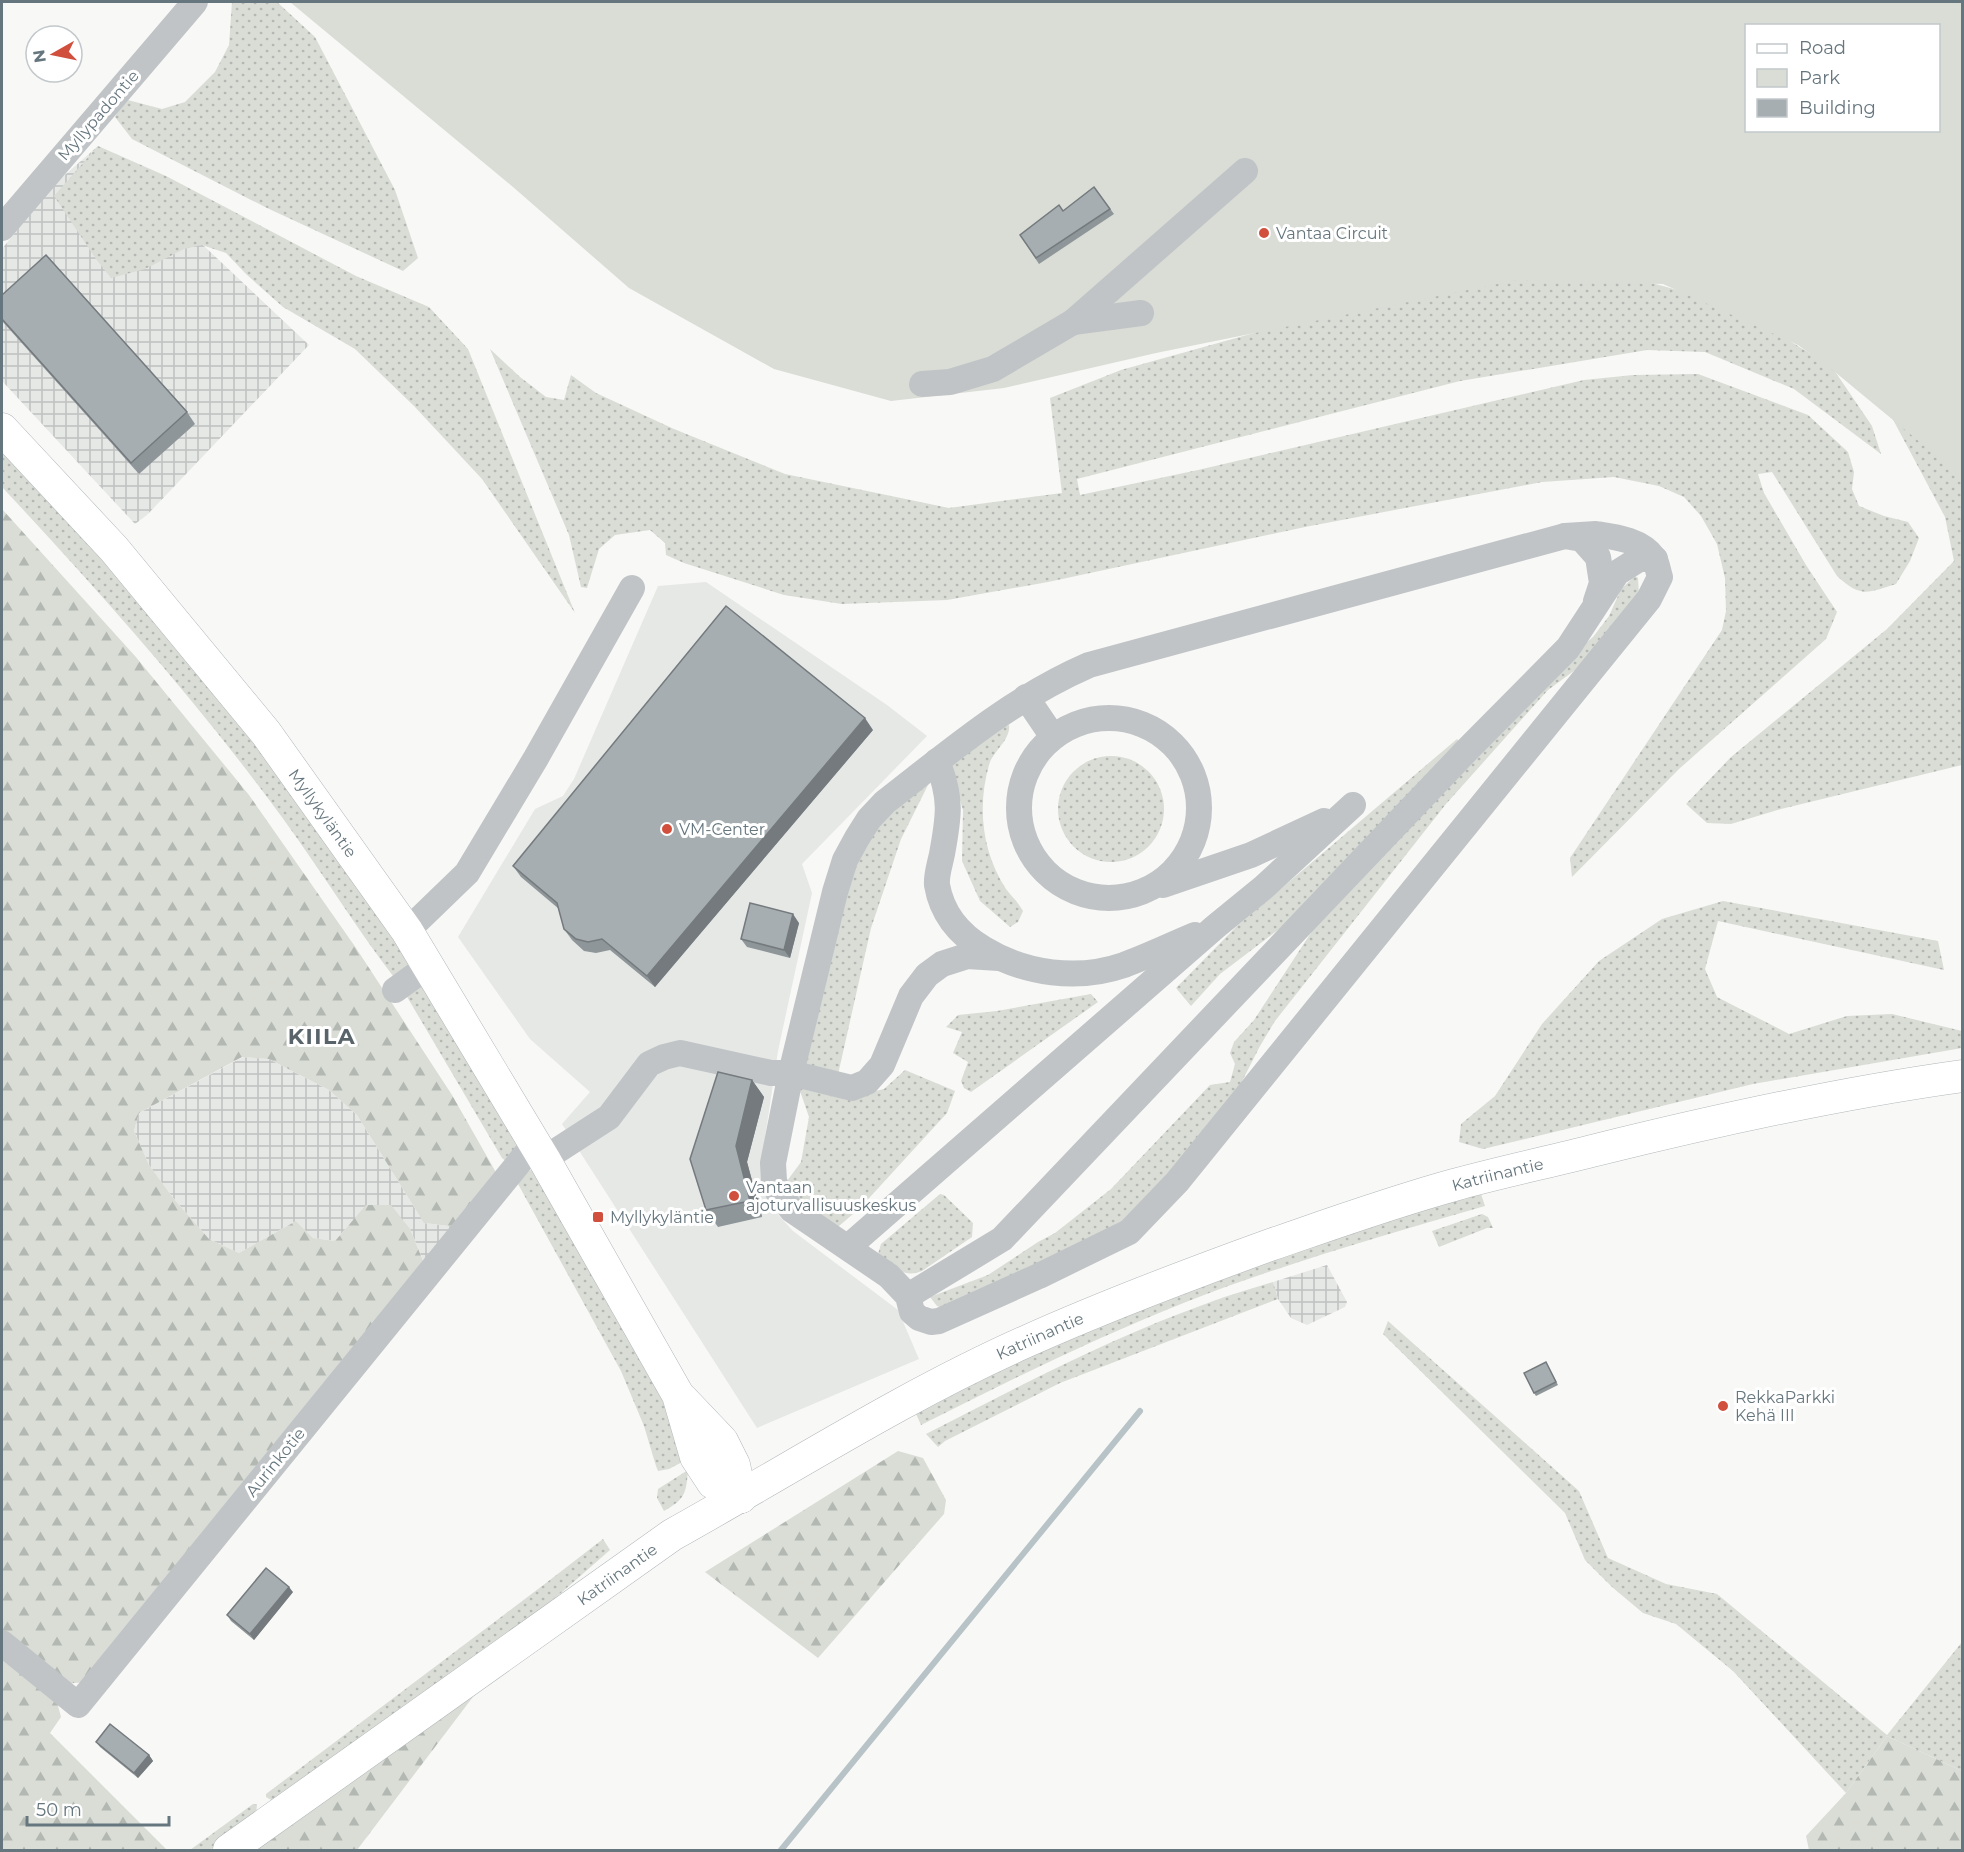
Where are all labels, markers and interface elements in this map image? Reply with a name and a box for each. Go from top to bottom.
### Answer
north arrow [24,24,84,84]
legend [1745,24,1940,132]
text: Road [1799,37,1846,59]
text: N [29,48,50,64]
street label: Myllypadontie [54,66,143,164]
text: Park [1799,67,1840,89]
text: Building [1799,97,1876,119]
place label: Vantaa Circuit [1276,224,1389,243]
marker: Vantaa Circuit [1257,226,1271,240]
street label: Myllykyläntie [285,765,360,861]
place label: VM-Center [679,820,765,839]
marker: VM-Center [660,822,674,836]
district label: KIILA [288,1023,356,1050]
street label: Katriinantie [1450,1154,1545,1195]
place label: Vantaan ajoturvallisuuskeskus [746,1178,916,1215]
marker: Vantaan ajoturvallisuuskeskus [727,1189,741,1203]
place label: Myllykyläntie [610,1208,714,1227]
marker: Myllykyläntie [591,1210,605,1224]
street label: Katriinantie [993,1309,1086,1364]
place label: RekkaParkki Kehä III [1735,1388,1835,1425]
marker: RekkaParkki Kehä III [1716,1399,1730,1413]
street label: Aurinkotie [242,1424,309,1501]
street label: Katriinantie [574,1540,661,1609]
scale bar [27,1789,170,1827]
text: 50 m [36,1799,82,1821]

